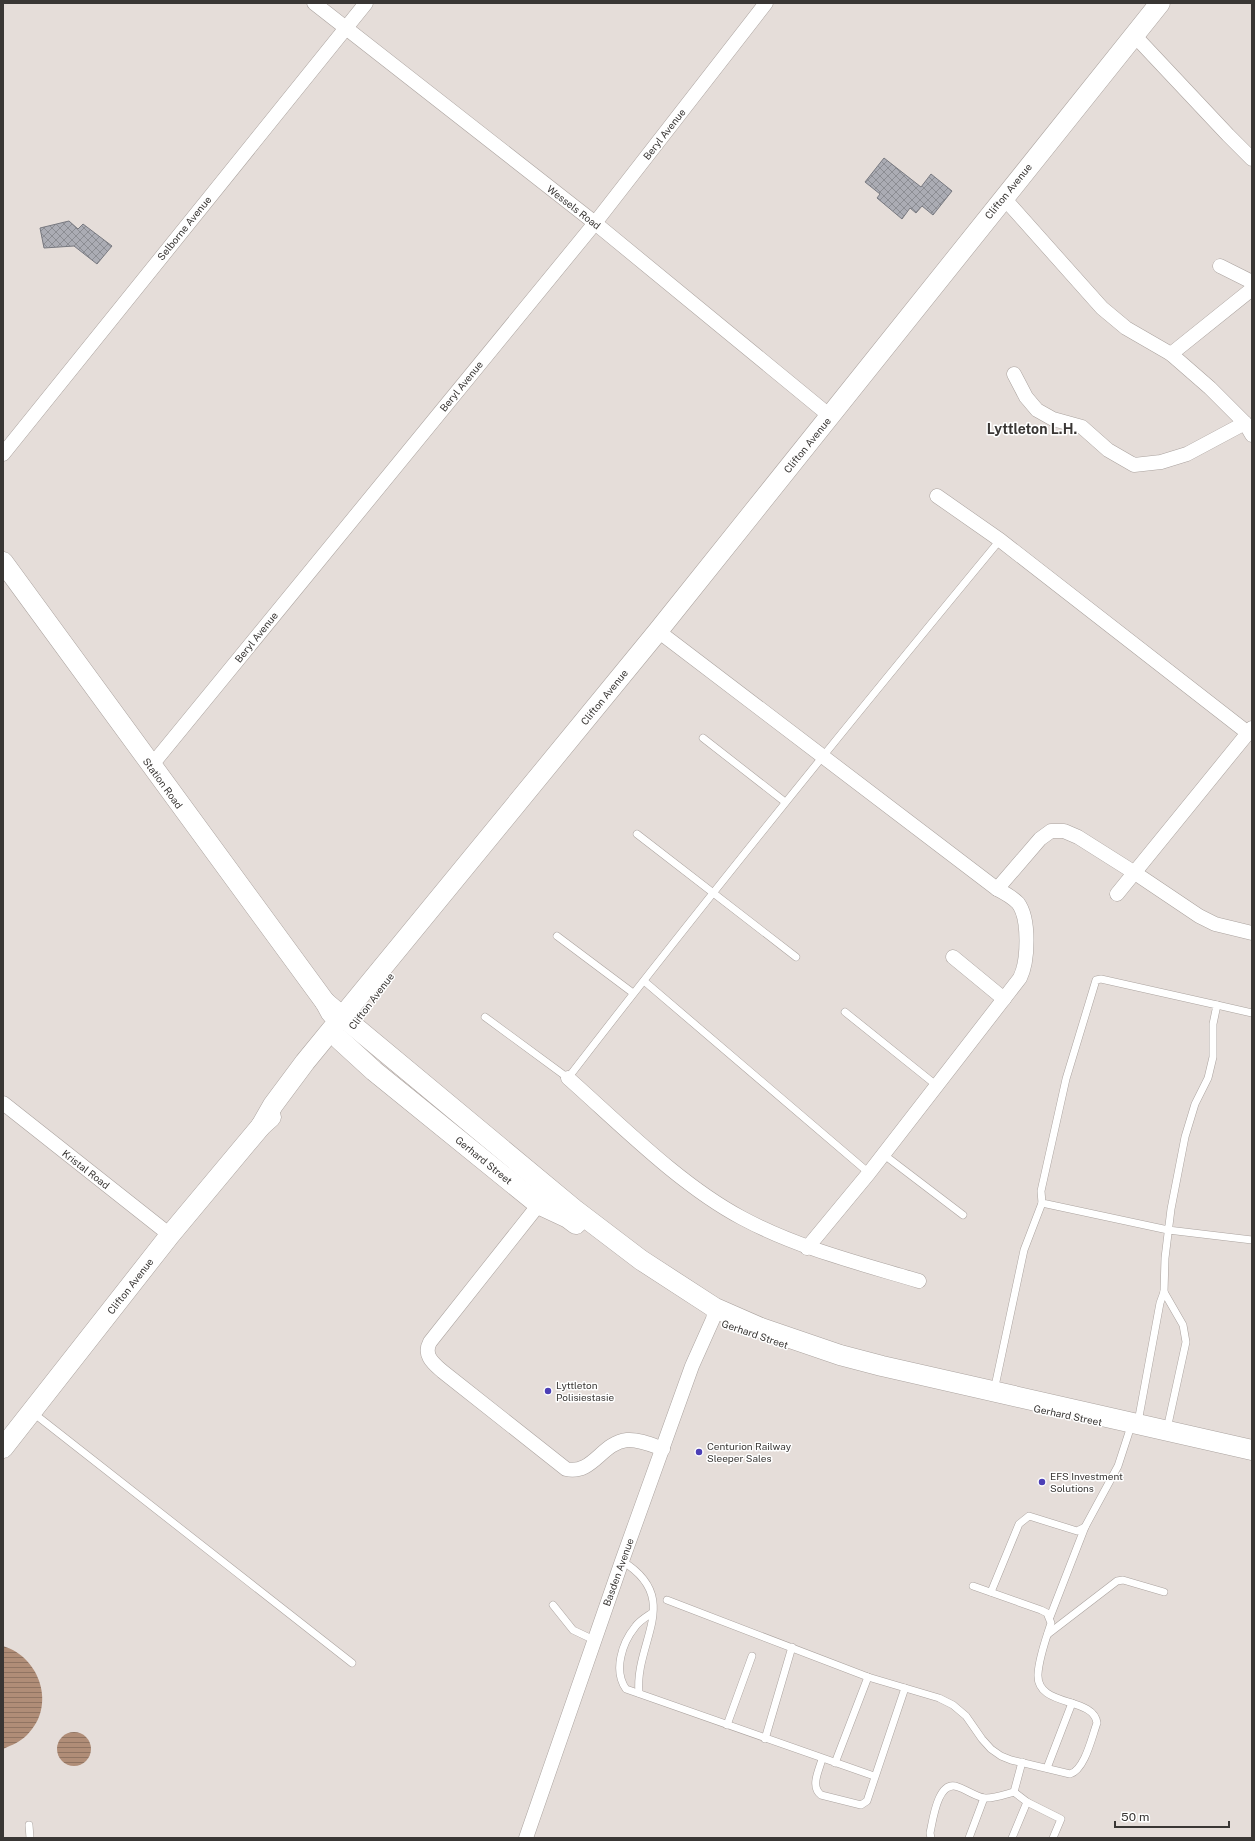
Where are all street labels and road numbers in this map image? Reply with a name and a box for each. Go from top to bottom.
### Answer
street label: Beryl Avenue [640,106,688,162]
street label: Clifton Avenue [982,161,1034,221]
street label: Wessels Road [545,182,603,232]
street label: Selborne Avenue [154,193,214,262]
street label: Beryl Avenue [437,358,485,414]
street label: Clifton Avenue [781,415,833,475]
street label: Beryl Avenue [232,609,280,665]
street label: Clifton Avenue [578,667,630,727]
street label: Station Road [141,755,185,811]
street label: Clifton Avenue [346,970,396,1032]
street label: Gerhard Street [453,1133,515,1187]
street label: Kristal Road [60,1147,112,1191]
street label: Clifton Avenue [104,1255,156,1316]
street label: Gerhard Street [720,1317,790,1351]
street label: Gerhard Street [1033,1402,1103,1428]
street label: Basden Avenue [600,1536,636,1608]

